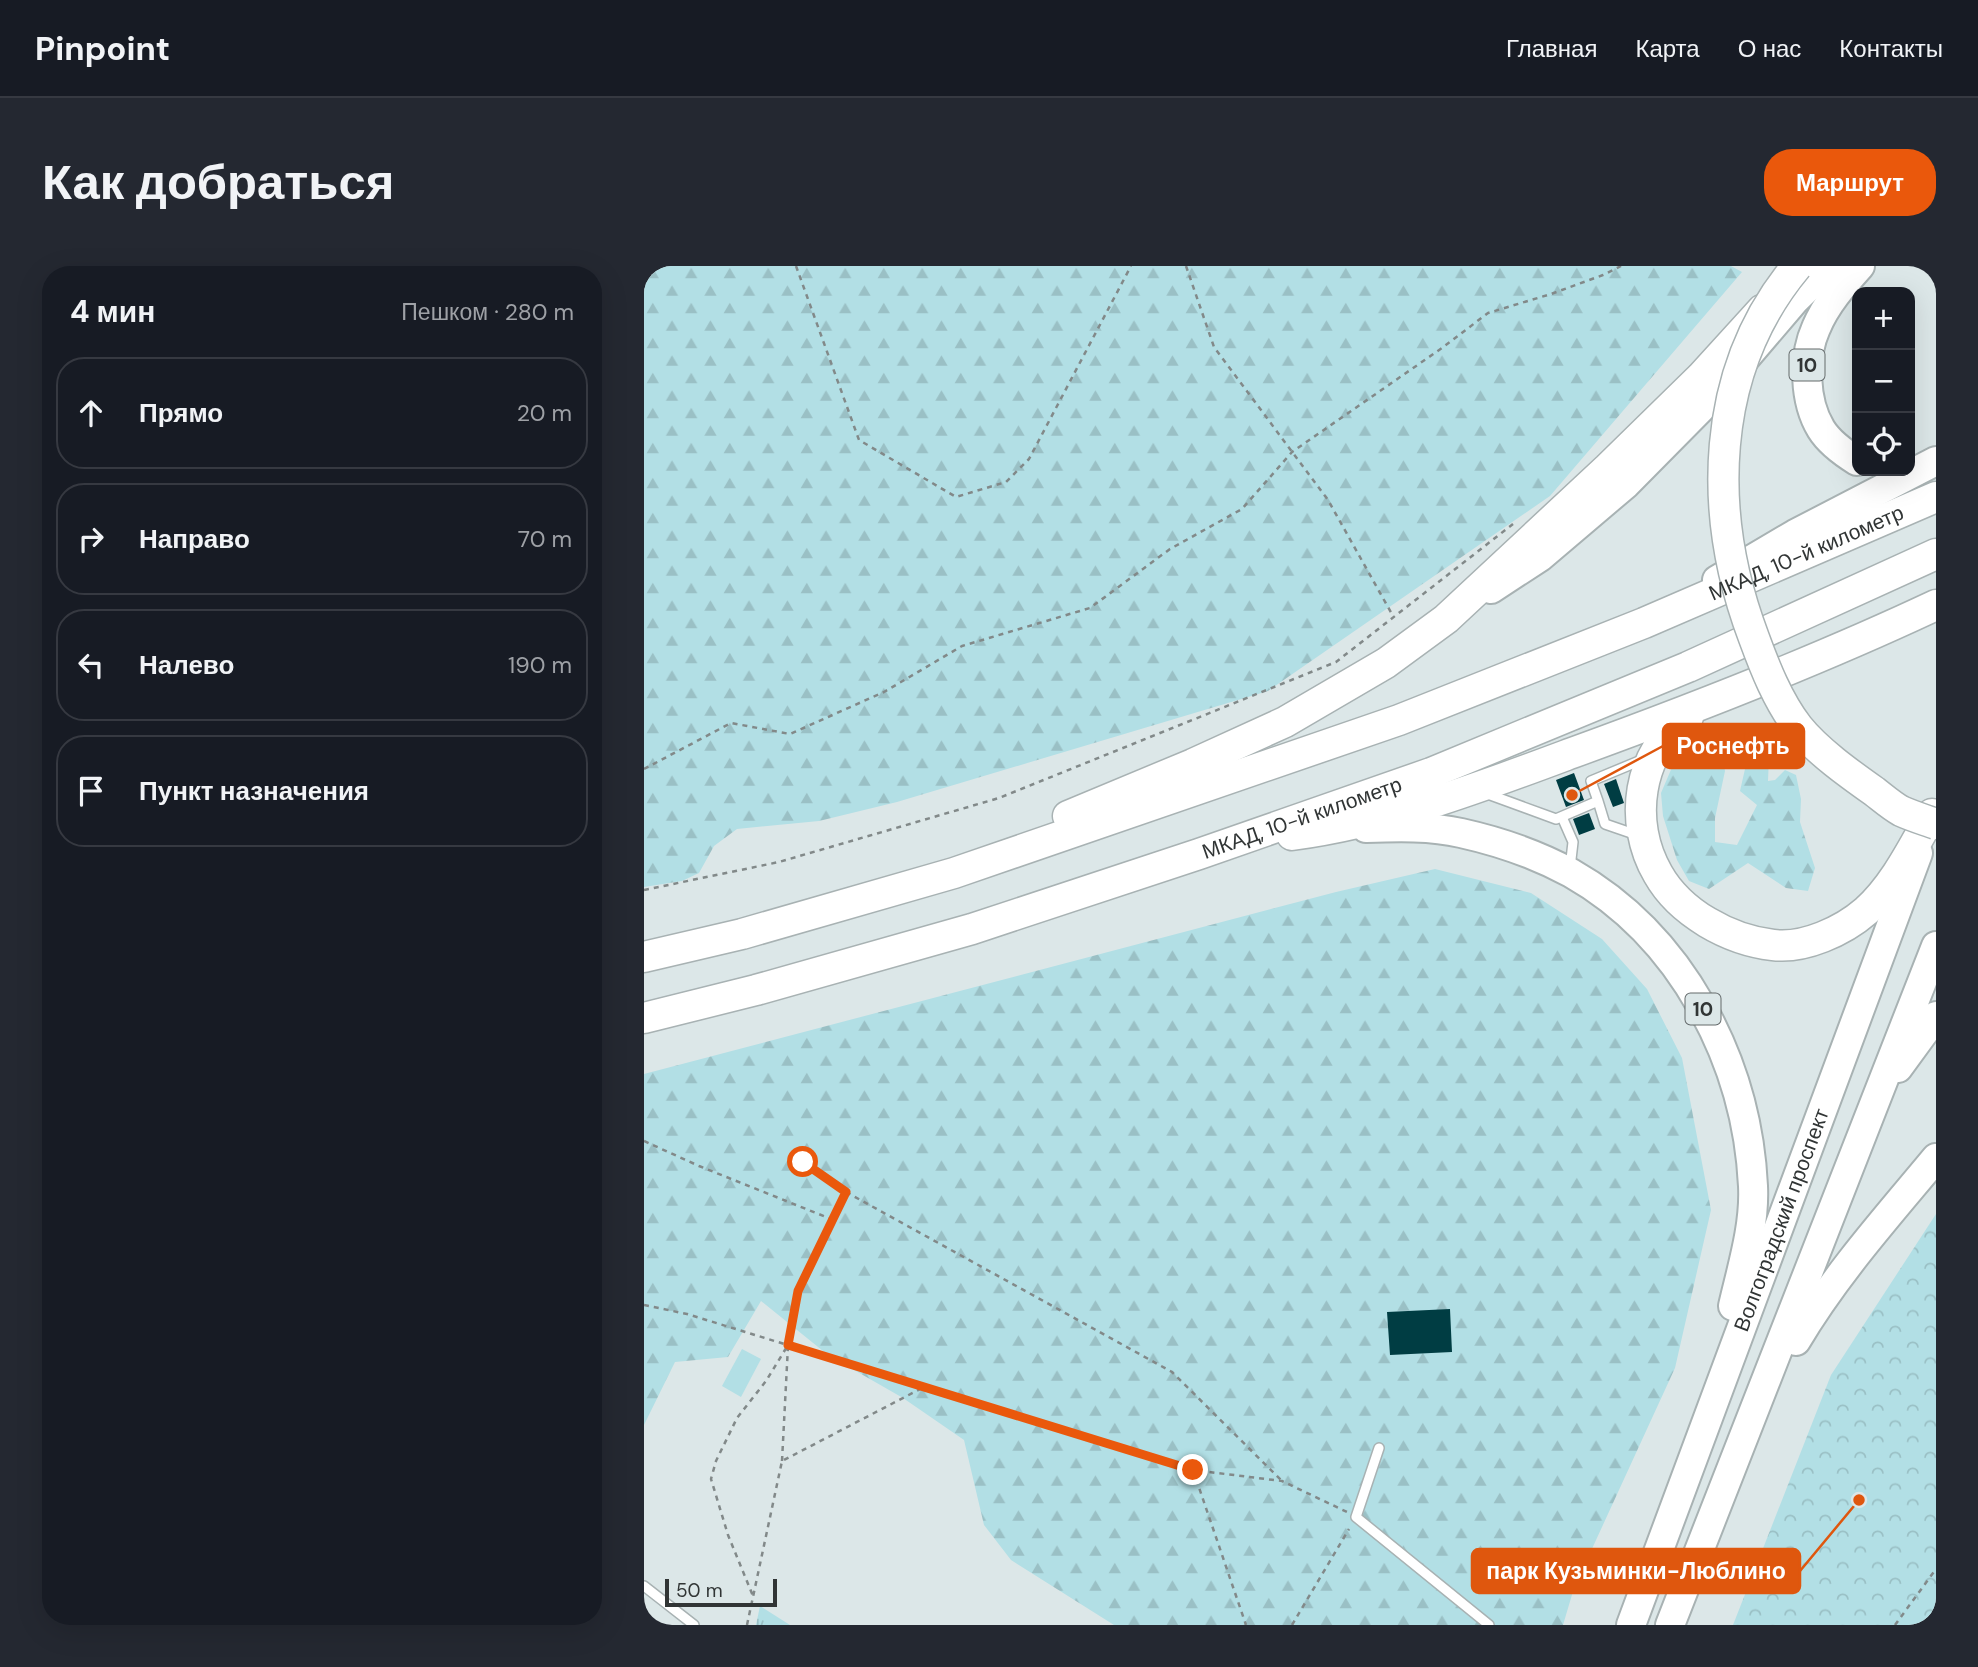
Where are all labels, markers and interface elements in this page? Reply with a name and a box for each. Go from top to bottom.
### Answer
text: Pinpoint [35,27,170,70]
text: Главная [1506,33,1597,64]
text: Карта [1635,33,1700,64]
text: О нас [1738,33,1801,64]
text: Контакты [1839,33,1943,64]
button: Маршрут [1764,149,1936,216]
text: Как добраться [42,150,394,214]
map controls [1852,287,1915,476]
button: + [1852,287,1915,350]
text: 4 мин [70,292,155,331]
text: Пешком · 280 m [401,297,574,327]
road number: 10 [1790,349,1824,380]
button: − [1852,350,1915,413]
icon: ahead [72,394,110,432]
text: Прямо [139,396,223,430]
text: 20 m [517,398,572,428]
button: locate [1852,413,1915,476]
street label: МКАД, 10-й километр [1704,499,1908,607]
icon: right [72,520,110,558]
text: Направо [139,522,250,556]
text: 70 m [518,524,572,554]
icon: left [72,646,110,684]
text: Налево [139,648,234,682]
text: 190 m [508,650,572,680]
callout: Роснефть [1663,724,1804,768]
text: Роснефть [1676,731,1790,761]
street label: МКАД, 10-й километр [1198,770,1405,866]
icon: arrive [72,772,110,810]
text: Пункт назначения [139,774,369,808]
road number: 10 [1686,994,1720,1024]
street label: Волгоградский проспект [1727,1104,1836,1335]
route start [787,1146,818,1177]
route end [1177,1454,1208,1485]
callout: парк Кузьминки-Люблино [1472,1549,1800,1593]
text: парк Кузьминки-Люблино [1486,1556,1786,1586]
scale bar [665,1576,777,1608]
text: 50 m [676,1578,723,1603]

